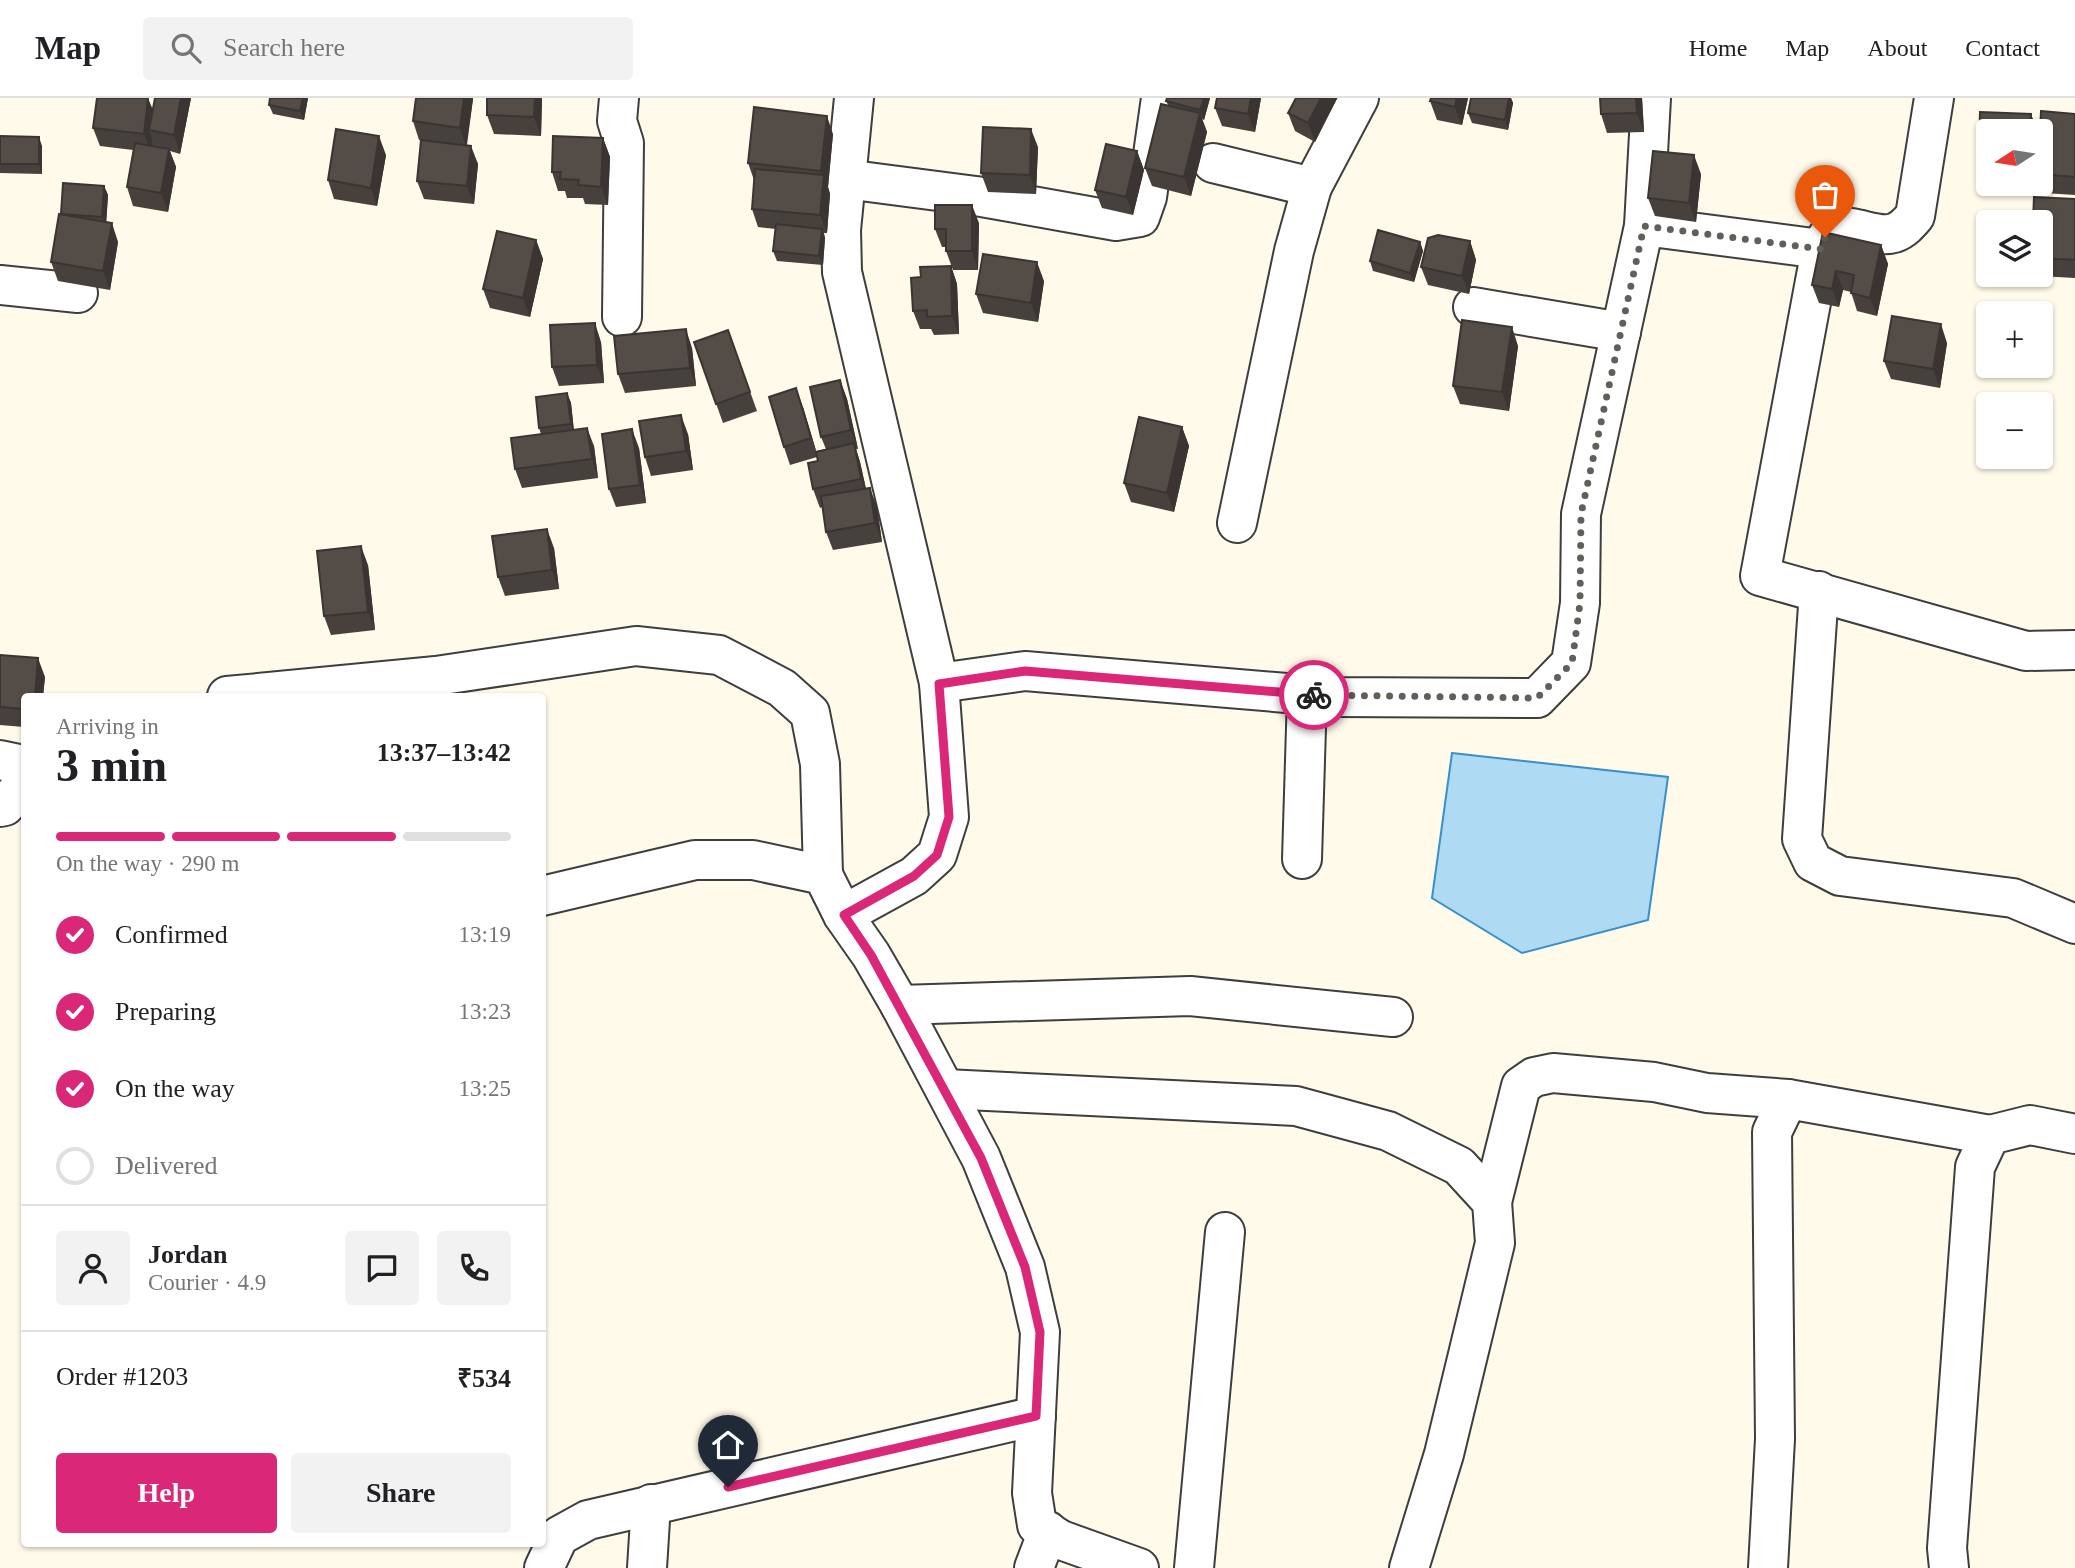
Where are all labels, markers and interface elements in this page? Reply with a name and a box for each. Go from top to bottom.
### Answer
search box [143,17,633,80]
icon: search [167,29,205,67]
text: Map [35,30,101,66]
text: Search here [223,33,345,62]
text: Home [1689,35,1747,61]
text: Map [1785,35,1829,61]
text: About [1867,35,1927,61]
text: Contact [1965,35,2040,61]
north arrow [1976,119,2053,196]
map controls [1976,119,2053,469]
pin [1795,165,1855,237]
icon: bag [1806,176,1844,214]
button: layers [1976,210,2053,287]
button: + [1976,301,2053,378]
button: − [1976,392,2053,469]
courier [1279,660,1349,730]
icon: bike [1295,676,1333,714]
text: Arriving in [56,714,159,739]
text: 13:37–13:42 [377,738,511,767]
text: 3 min [56,740,167,791]
text: On the way · 290 m [56,851,239,876]
icon: check [56,916,94,954]
text: Confirmed [115,920,228,949]
text: 13:19 [459,922,511,947]
icon: check [56,993,94,1031]
text: Preparing [115,997,216,1026]
text: 13:23 [459,999,511,1024]
icon: check [56,1070,94,1108]
text: On the way [115,1074,235,1103]
text: 13:25 [459,1076,511,1101]
text: Delivered [115,1151,218,1180]
button: person [56,1231,130,1305]
button: chat [345,1231,419,1305]
button: phone [437,1231,511,1305]
text: Jordan [148,1240,227,1269]
text: Courier · 4.9 [148,1270,266,1295]
text: Order #1203 [56,1362,188,1391]
text: ₹534 [457,1364,511,1393]
pin [698,1415,758,1487]
icon: home [709,1426,747,1464]
button: Help [56,1453,277,1533]
button: Share [291,1453,511,1533]

